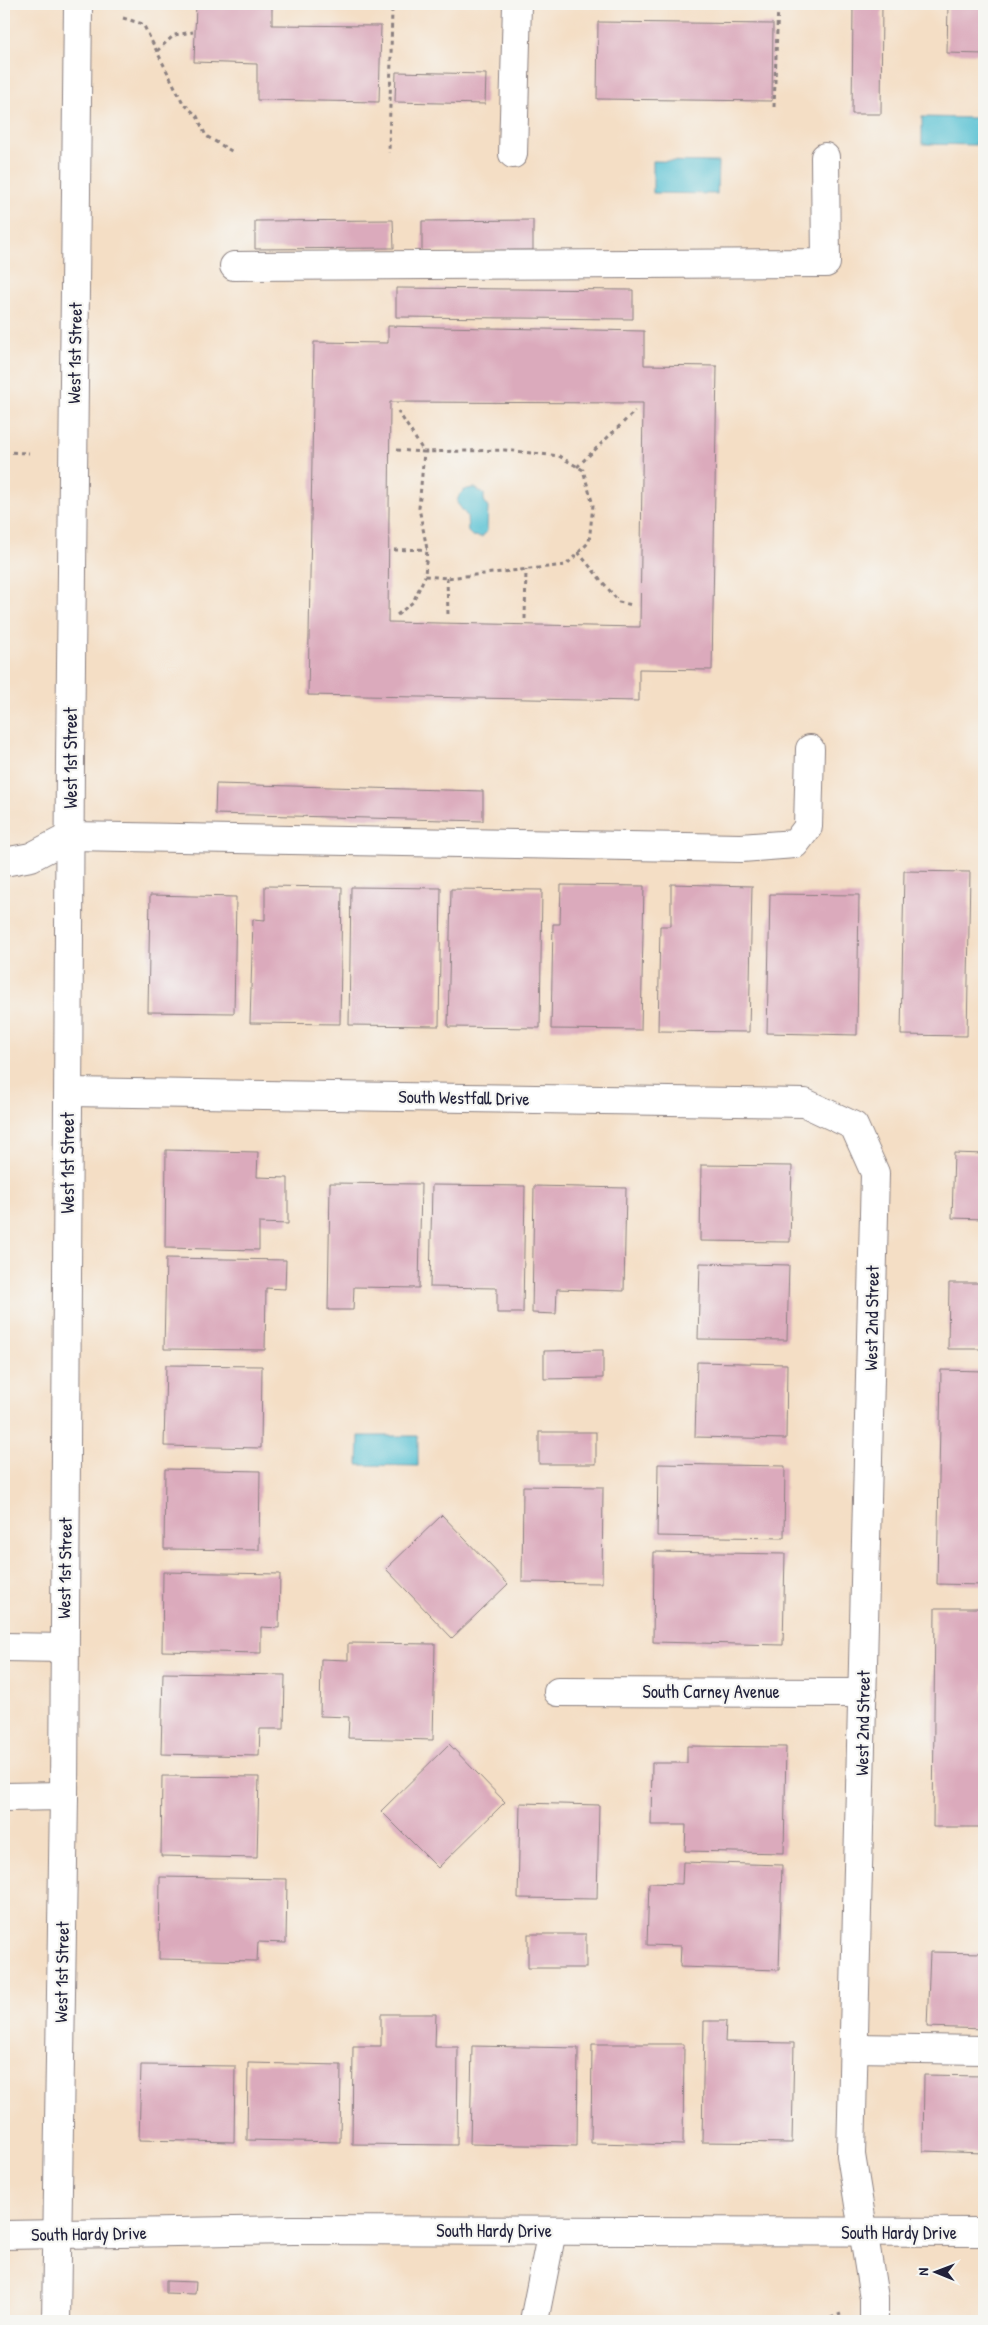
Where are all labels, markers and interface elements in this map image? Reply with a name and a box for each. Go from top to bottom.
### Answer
street label: West 1st Street [61,301,88,404]
street label: West 1st Street [58,707,83,809]
street label: South Westfall Drive [398,1084,530,1111]
street label: West 1st Street [55,1112,80,1214]
street label: West 2nd Street [858,1264,885,1371]
street label: West 1st Street [51,1516,78,1619]
street label: West 2nd Street [849,1669,876,1776]
street label: South Carney Avenue [642,1679,780,1704]
street label: West 1st Street [48,1920,75,2023]
street label: South Hardy Drive [436,2218,552,2243]
street label: South Hardy Drive [31,2220,147,2247]
street label: South Hardy Drive [841,2220,957,2245]
north arrow [910,2248,960,2298]
text: N [913,2267,932,2276]

